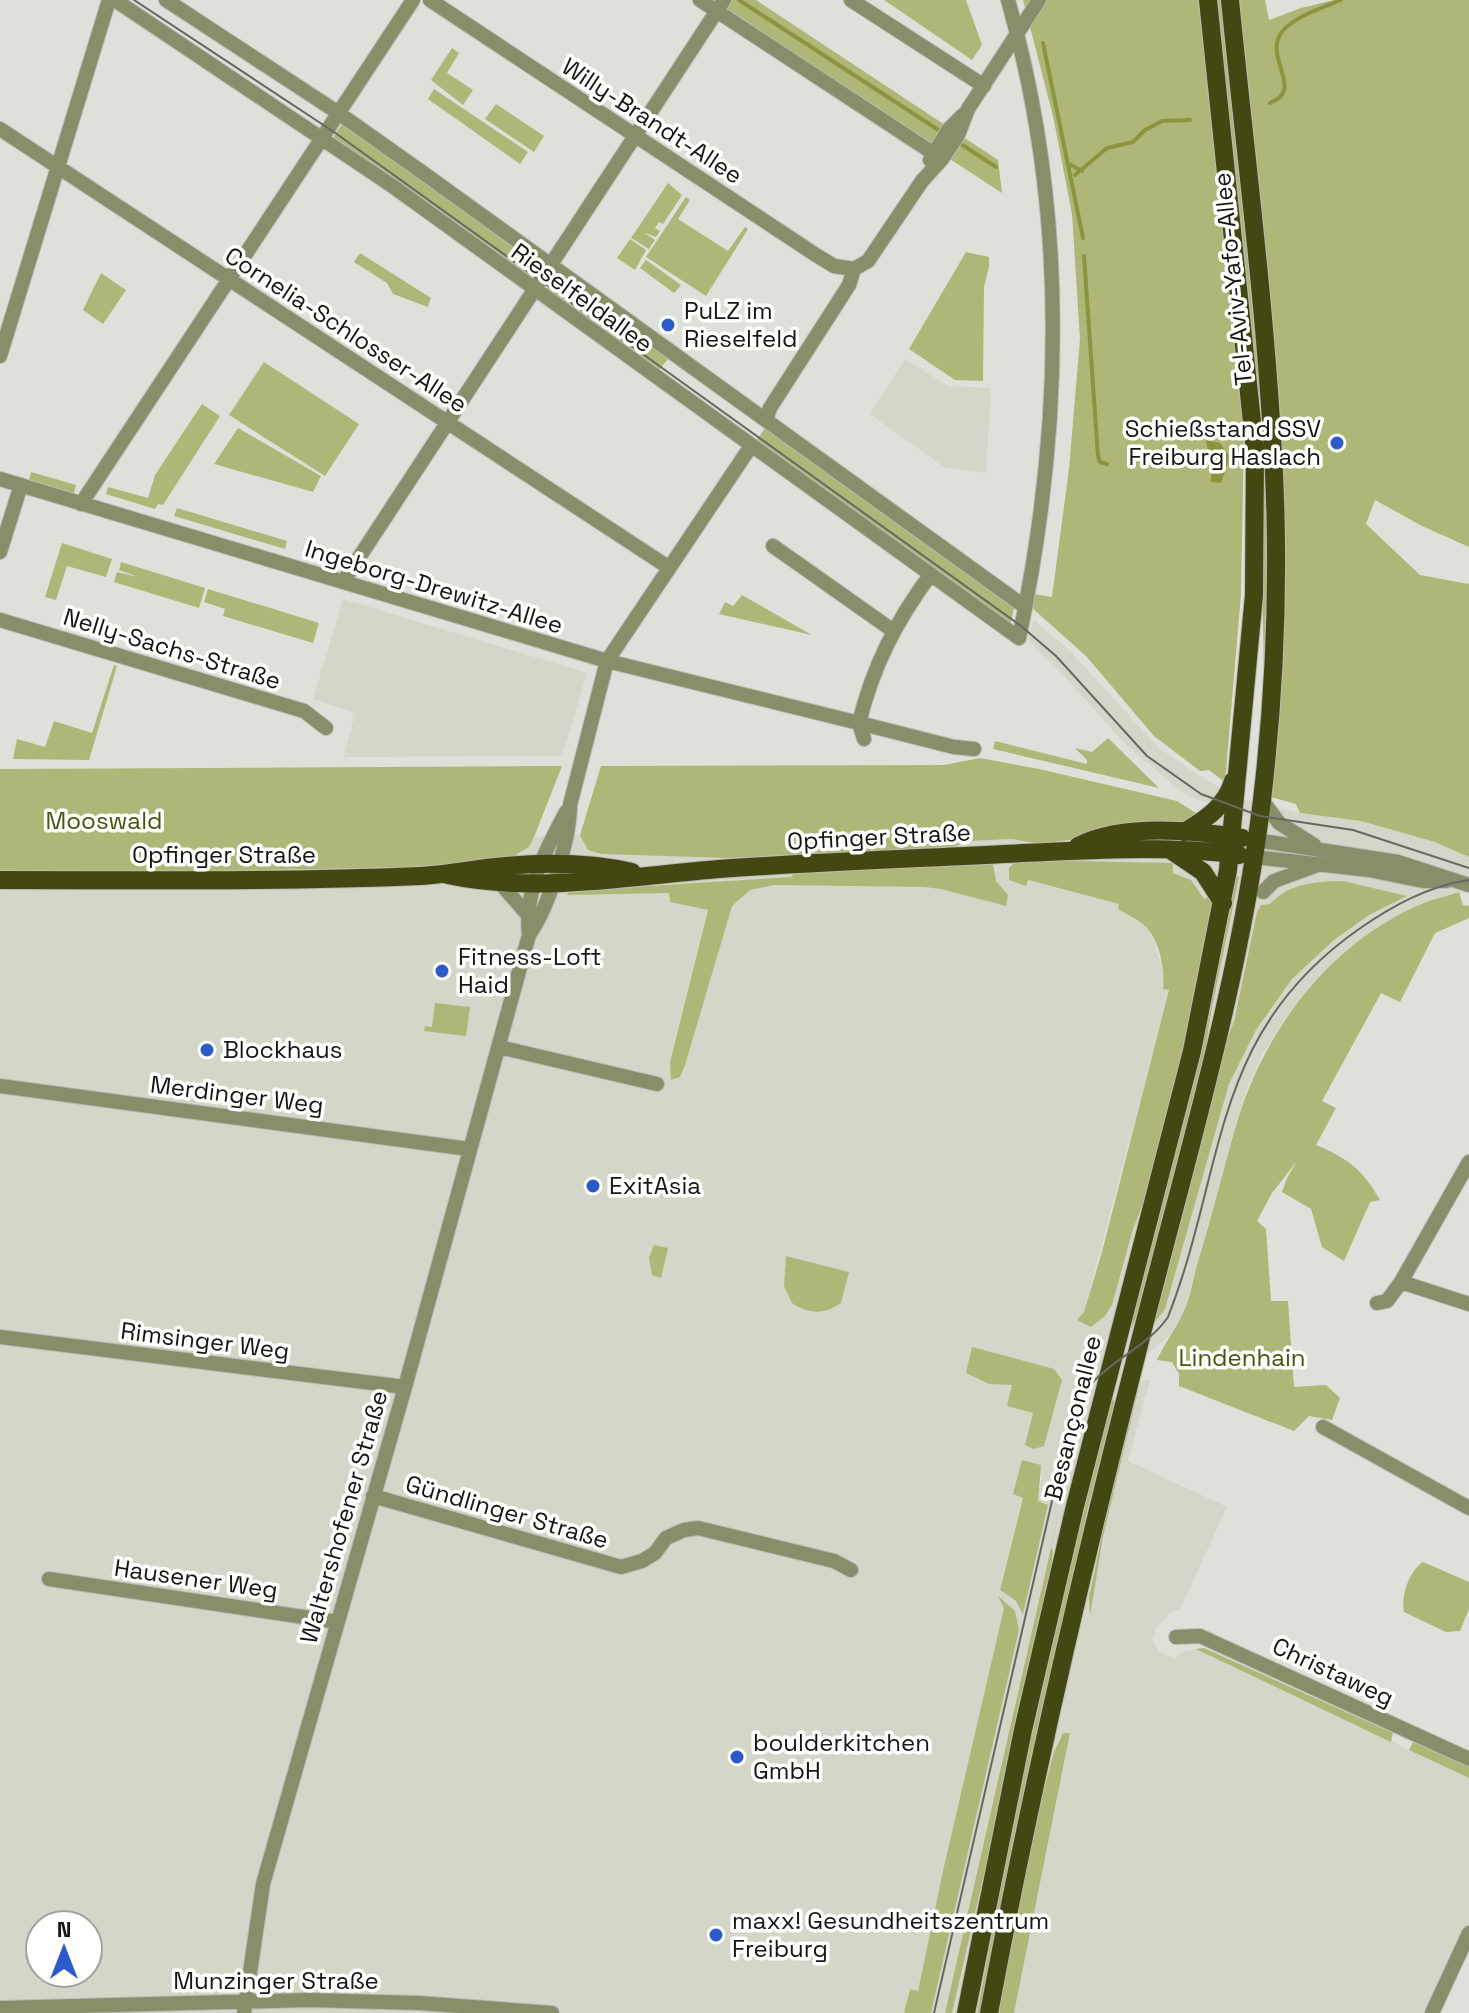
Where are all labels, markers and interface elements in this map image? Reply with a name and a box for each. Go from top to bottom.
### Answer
street label: Willy-Brandt-Allee [556,51,748,191]
street label: Tel-Aviv-Yafo-Allee [1206,171,1259,387]
street label: Rieselfeldallee [505,236,659,359]
street label: Cornelia-Schlosser-Allee [219,240,473,420]
place label: PuLZ im Rieselfeld [684,295,798,354]
marker: PuLZ im Rieselfeld [659,316,677,334]
place label: Schießstand SSV Freiburg Haslach [1125,413,1321,472]
marker: Schießstand SSV Freiburg Haslach [1328,434,1346,452]
street label: Ingeborg-Drewitz-Allee [302,533,567,640]
street label: Nelly-Sachs-Straße [60,601,285,696]
park label: Mooswald [45,805,163,836]
street label: Opfinger Straße [786,816,972,857]
street label: Opfinger Straße [132,839,316,870]
place label: Fitness-Loft Haid [458,941,602,1000]
marker: Fitness-Loft Haid [433,962,451,980]
place label: Blockhaus [223,1034,342,1065]
marker: Blockhaus [198,1041,216,1059]
street label: Merdinger Weg [149,1068,326,1121]
place label: ExitAsia [609,1170,701,1201]
marker: ExitAsia [584,1177,602,1195]
street label: Rimsinger Weg [119,1315,291,1366]
street label: Besançonallee [1037,1332,1108,1504]
park label: Lindenhain [1178,1342,1306,1373]
street label: Waltershofener Straße [293,1387,394,1647]
street label: Gündlinger Straße [402,1468,612,1555]
street label: Hausener Weg [112,1552,280,1605]
street label: Christaweg [1267,1630,1399,1713]
place label: boulderkitchen GmbH [753,1727,930,1786]
marker: boulderkitchen GmbH [728,1748,746,1766]
place label: maxx! Gesundheitszentrum Freiburg [732,1905,1049,1964]
north arrow [24,1909,104,1989]
text: N [57,1915,71,1943]
marker: maxx! Gesundheitszentrum Freiburg [707,1926,725,1944]
street label: Munzinger Straße [173,1965,379,1996]

